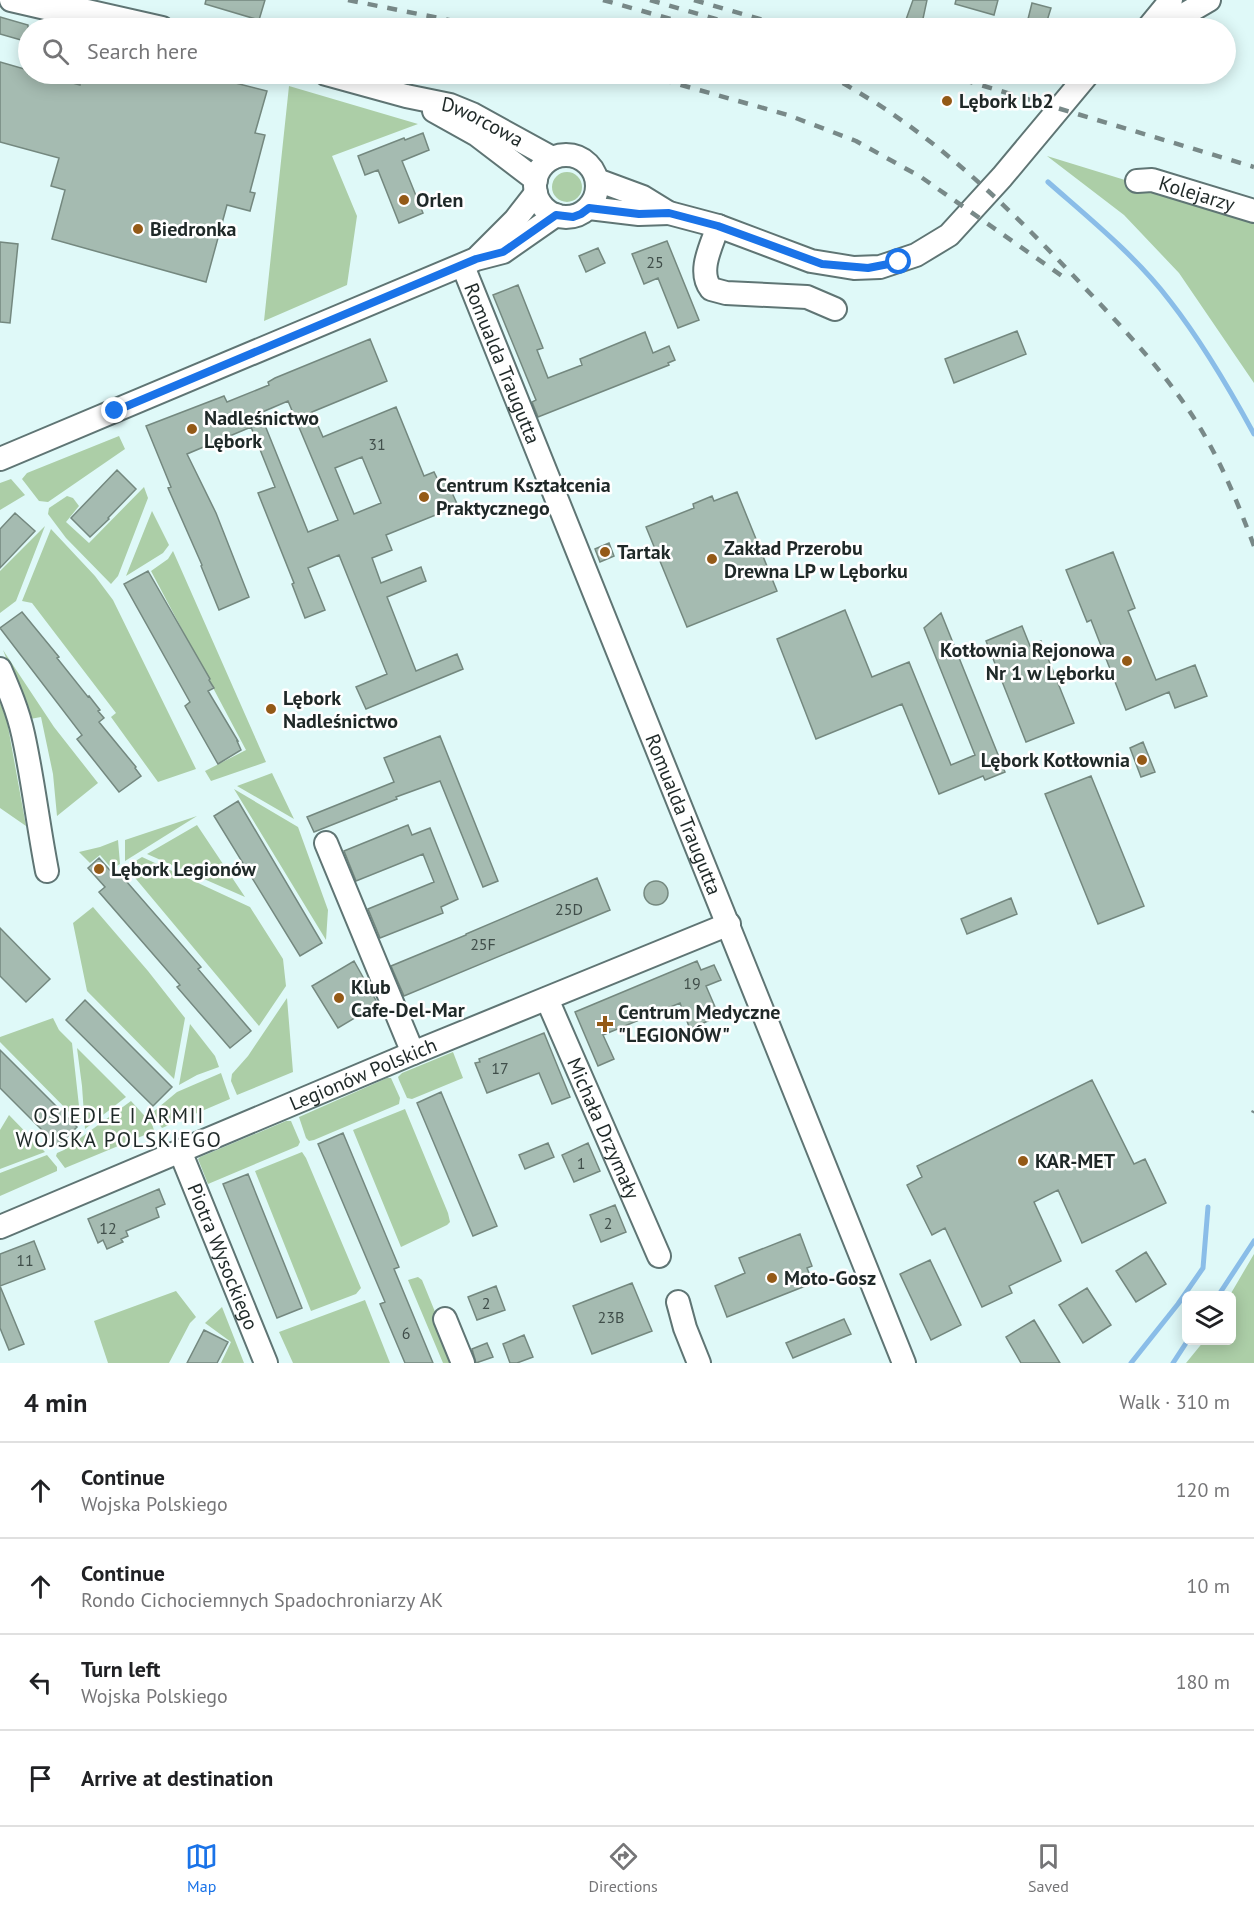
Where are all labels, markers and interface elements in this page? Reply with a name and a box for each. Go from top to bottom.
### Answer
search box [18,18,1236,84]
icon: search [39,35,72,68]
text: Search here [87,37,198,65]
place label: Lębork Lb2 [959,88,1054,114]
street label: Dworcowa [439,91,528,153]
marker: Lębork Lb2 [940,94,954,108]
street label: Kolejarzy [1156,170,1239,218]
place label: Orlen [416,187,463,213]
marker: Orlen [397,193,411,207]
place label: Biedronka [150,216,237,242]
marker: Biedronka [131,222,145,236]
route start [885,248,911,274]
house number: 25 [646,252,664,272]
street label: Romualda Traugutta [458,279,546,448]
route end [101,397,127,423]
place label: Nadleśnictwo Lębork [204,405,319,454]
marker: Nadleśnictwo Lębork [185,422,199,436]
house number: 31 [368,434,386,454]
place label: Centrum Kształcenia Praktycznego [436,472,611,521]
marker: Centrum Kształcenia Praktycznego [417,490,431,504]
place label: Zakład Przerobu Drewna LP w Lęborku [724,535,908,584]
place label: Tartak [617,539,671,565]
marker: Tartak [598,545,612,559]
marker: Zakład Przerobu Drewna LP w Lęborku [705,552,719,566]
place label: Kotłownia Rejonowa Nr 1 w Lęborku [940,637,1115,686]
marker: Kotłownia Rejonowa Nr 1 w Lęborku [1120,654,1134,668]
place label: Lębork Nadleśnictwo [283,685,398,734]
marker: Lębork Nadleśnictwo [264,702,278,716]
street label: Romualda Traugutta [639,730,727,899]
place label: Lębork Kotłownia [981,747,1130,773]
marker: Lębork Kotłownia [1135,753,1149,767]
place label: Lębork Legionów [111,856,256,882]
marker: Lębork Legionów [92,862,106,876]
house number: 25D [555,899,583,919]
house number: 25F [470,934,496,954]
house number: 19 [683,973,701,993]
place label: Klub Cafe-Del-Mar [351,974,465,1023]
marker: Klub Cafe-Del-Mar [332,991,346,1005]
place label: Centrum Medyczne "LEGIONÓW" [618,999,781,1048]
marker: Centrum Medyczne "LEGIONÓW" [596,1015,614,1033]
street label: Legionów Polskich [286,1032,441,1117]
street label: Michała Drzymały [561,1054,646,1204]
house number: 17 [491,1058,509,1078]
district label: OSIEDLE I ARMII WOJSKA POLSKIEGO [16,1102,222,1153]
place label: KAR-MET [1035,1148,1116,1174]
house number: 1 [577,1153,585,1173]
marker: KAR-MET [1016,1154,1030,1168]
street label: Piotra Wysockiego [181,1179,264,1334]
house number: 2 [604,1213,612,1233]
house number: 12 [99,1218,117,1238]
house number: 11 [16,1250,34,1270]
place label: Moto-Gosz [784,1265,876,1291]
marker: Moto-Gosz [765,1271,779,1285]
map controls [1182,1291,1236,1345]
button: layers [1182,1291,1236,1345]
house number: 2 [482,1293,490,1313]
house number: 23B [598,1307,624,1327]
house number: 6 [402,1323,410,1343]
text: 4 min [24,1386,87,1419]
text: Walk · 310 m [1119,1389,1230,1415]
text: Continue [81,1463,165,1491]
icon: ahead [24,1474,57,1507]
text: 120 m [1176,1477,1230,1503]
text: Wojska Polskiego [81,1491,228,1517]
text: Continue [81,1559,165,1587]
icon: ahead [24,1570,57,1603]
text: 10 m [1187,1573,1230,1599]
text: Rondo Cichociemnych Spadochroniarzy AK [81,1587,443,1613]
text: Turn left [81,1655,161,1683]
icon: left [24,1666,57,1699]
text: 180 m [1176,1669,1230,1695]
text: Wojska Polskiego [81,1683,228,1709]
icon: arrive [24,1762,57,1795]
text: Arrive at destination [81,1764,273,1792]
tab: Map [185,1840,218,1896]
tab: Directions [589,1840,658,1896]
tab: Saved [1028,1840,1069,1896]

